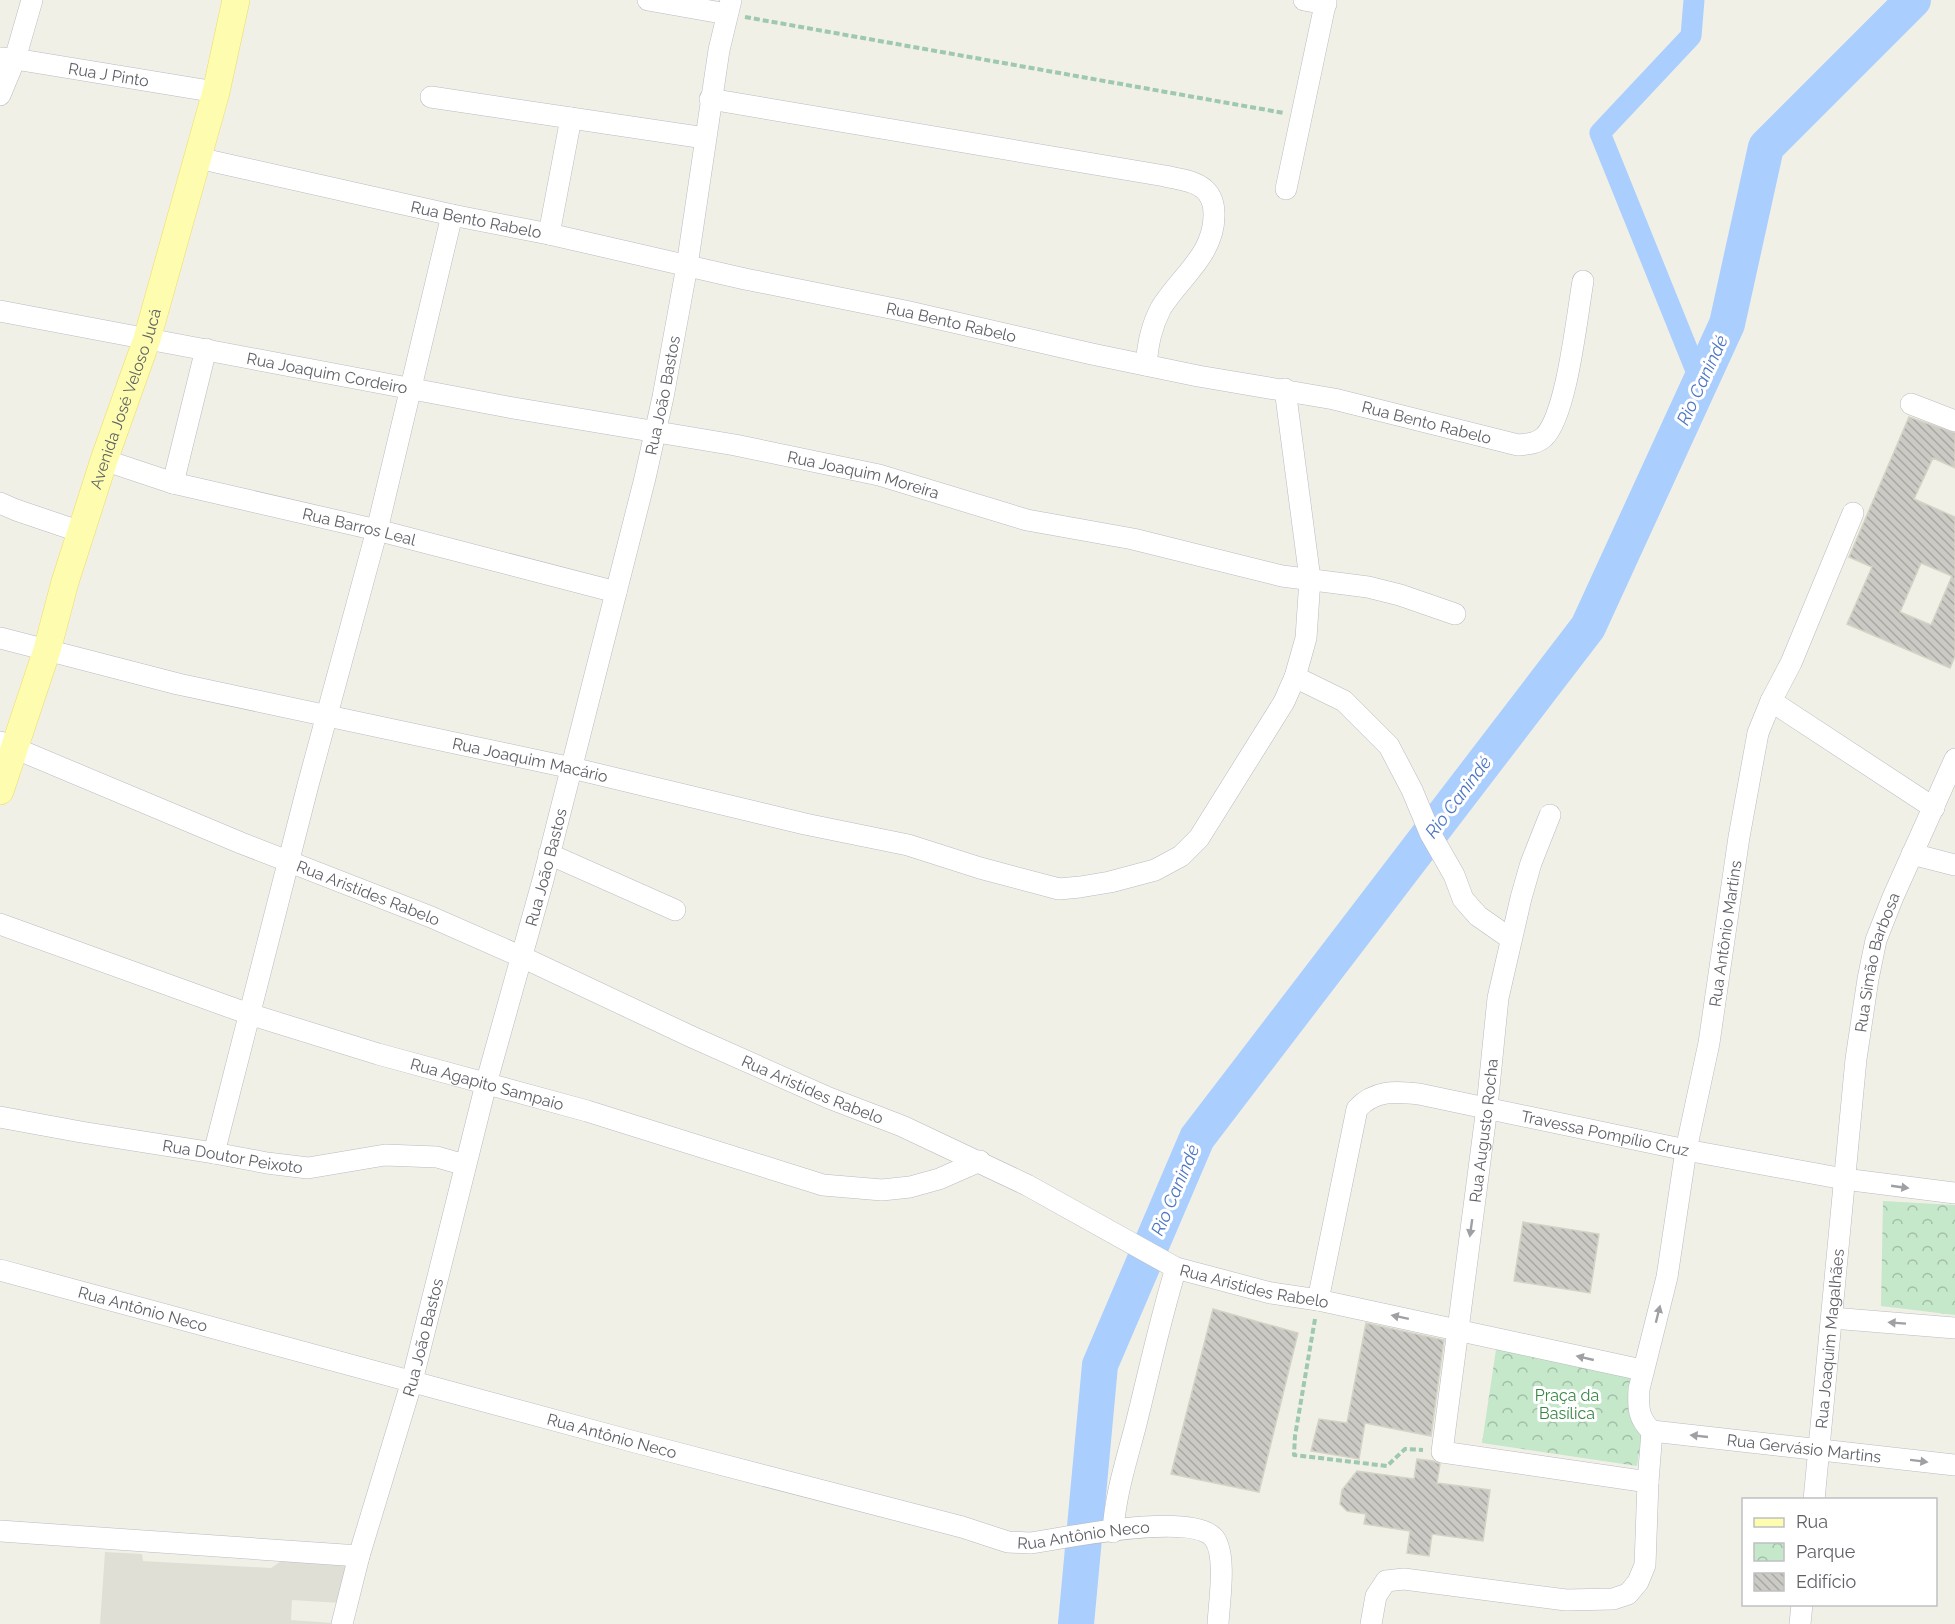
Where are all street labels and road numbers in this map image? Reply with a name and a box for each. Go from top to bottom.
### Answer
street label: Rua J Pinto [67,58,150,90]
street label: Rua Bento Rabelo [409,197,543,242]
street label: Rua Bento Rabelo [885,298,1018,346]
street label: Avenida José Veloso Jucá [86,306,165,491]
street label: Rua João Bastos [641,334,684,457]
street label: Rua Joaquim Cordeiro [245,348,409,397]
street label: Rua Bento Rabelo [1360,397,1494,448]
street label: Rua Joaquim Moreira [786,447,942,502]
street label: Rua Barros Leal [301,504,419,549]
street label: Rua Joaquim Macário [451,733,610,786]
street label: Rua João Bastos [521,806,570,928]
street label: Rua Aristides Rabelo [294,856,443,929]
street label: Rua Antônio Martins [1705,859,1745,1008]
street label: Rua Simão Barbosa [1851,890,1903,1034]
street label: Rua Aristides Rabelo [739,1051,886,1128]
street label: Rua Agapito Sampaio [408,1054,566,1114]
street label: Rua Augusto Rocha [1465,1058,1501,1204]
street label: Travessa Pompílio Cruz [1519,1106,1691,1160]
street label: Rua Doutor Peixoto [161,1136,304,1177]
street label: Rua Joaquim Magalhães [1811,1248,1847,1430]
street label: Rua Aristides Rabelo [1178,1260,1331,1312]
street label: Rua João Bastos [398,1276,447,1399]
street label: Rua Antônio Neco [76,1282,210,1335]
street label: Rua Antônio Neco [545,1409,679,1462]
street label: Rua Gervásio Martins [1726,1430,1883,1466]
street label: Rua Antônio Neco [1017,1517,1150,1553]

